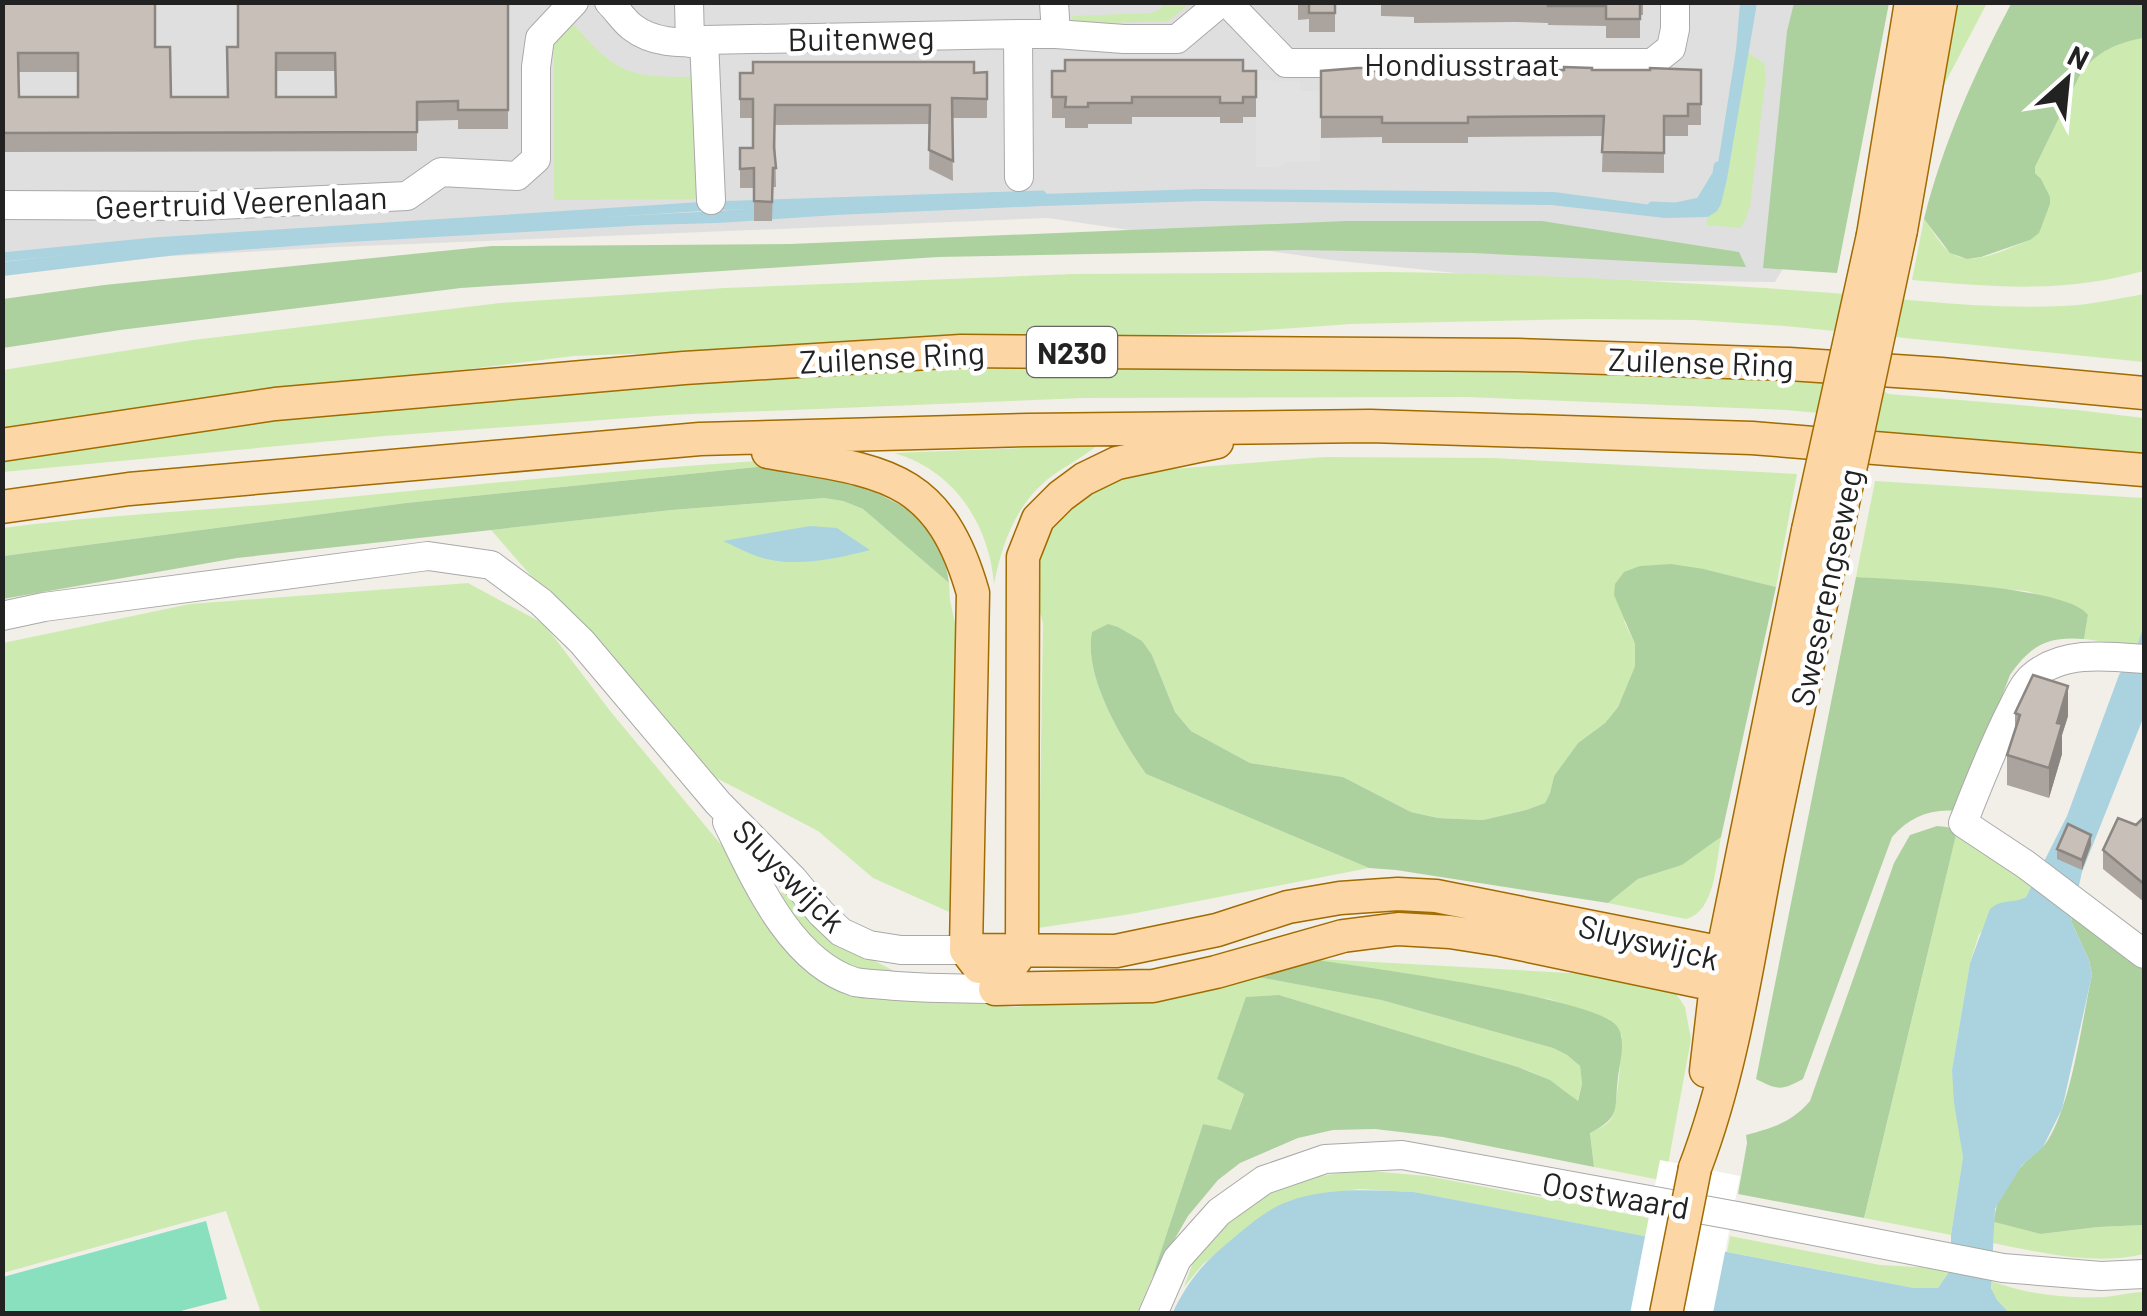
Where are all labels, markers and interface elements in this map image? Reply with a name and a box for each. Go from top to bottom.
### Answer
street label: Buitenweg [787,17,935,57]
north arrow [2017,30,2117,130]
text: N [2063,37,2095,76]
street label: Hondiusstraat [1364,44,1560,82]
street label: Geertruid Veerenlaan [94,177,388,225]
road number: N230 [1027,327,1117,377]
street label: Zuilense Ring [798,332,986,380]
street label: Zuilense Ring [1608,339,1794,383]
street label: Sweserengseweg [1781,465,1869,709]
street label: Sluyswijck [726,811,854,939]
street label: Sluyswijck [1575,905,1723,977]
street label: Oostwaard [1539,1162,1693,1226]

